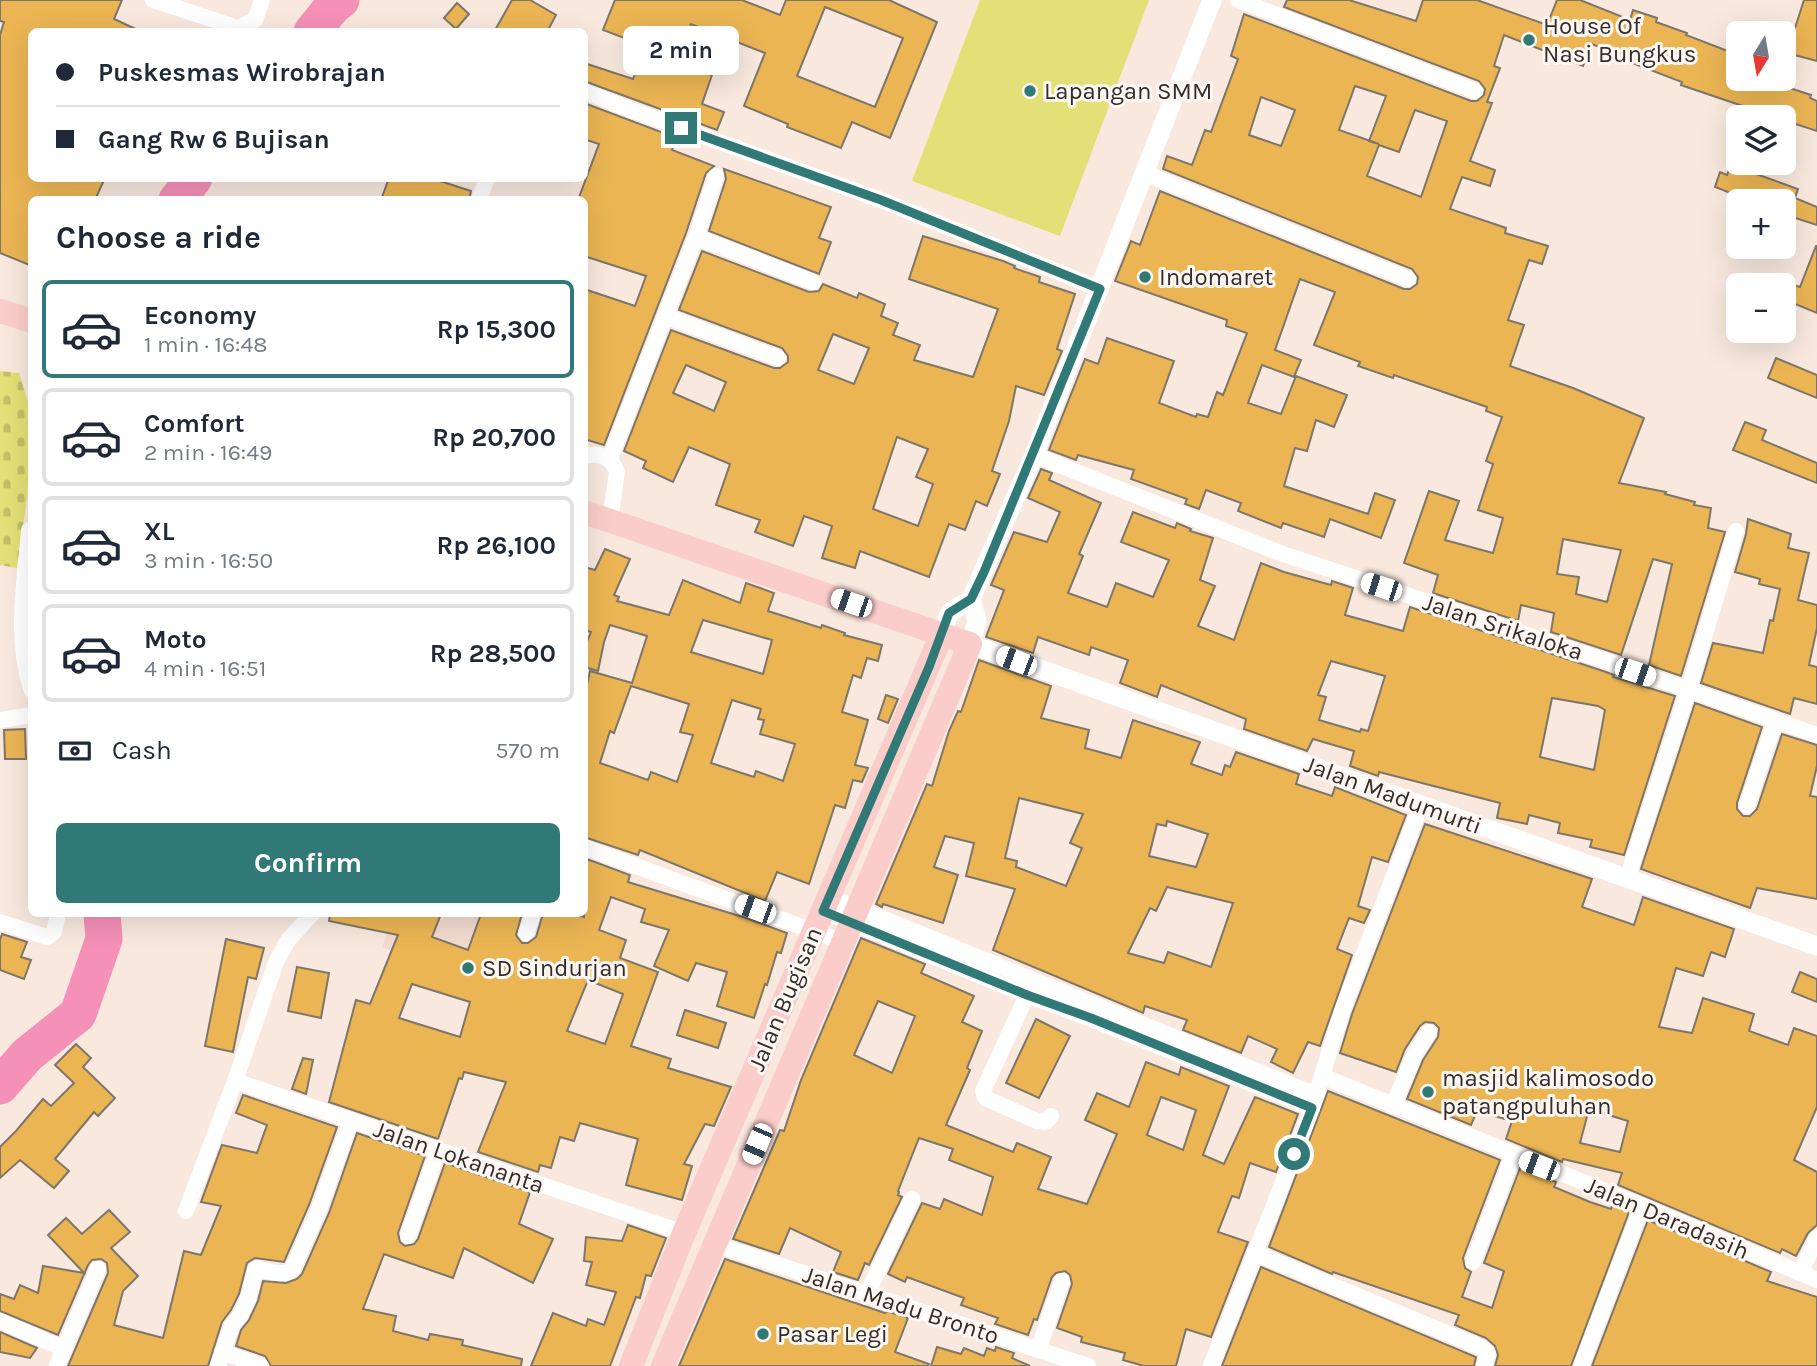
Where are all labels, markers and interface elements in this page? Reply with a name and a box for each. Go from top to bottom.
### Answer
place label: House Of Nasi Bungkus [1543,12,1696,68]
north arrow [1726,21,1796,91]
map controls [1726,21,1796,343]
callout: 2 min [623,26,739,76]
marker: House Of Nasi Bungkus [1521,32,1537,48]
text: 2 min [649,37,713,64]
text: Puskesmas Wirobrajan [98,57,386,88]
place label: Lapangan SMM [1044,77,1212,105]
marker: Lapangan SMM [1022,83,1038,99]
button: layers [1726,105,1796,175]
route end [665,112,697,144]
text: Gang Rw 6 Bujisan [98,124,330,155]
button: + [1726,189,1796,259]
text: Choose a ride [56,219,261,256]
place label: Indomaret [1159,263,1273,291]
marker: Indomaret [1137,269,1153,285]
button: − [1726,273,1796,343]
icon: car [60,298,123,361]
text: Economy [144,300,256,331]
text: Rp 15,300 [437,314,556,345]
text: 1 min · 16:48 [144,331,267,358]
icon: car [60,406,123,469]
text: Comfort [144,408,245,439]
text: Rp 20,700 [432,422,556,453]
text: 2 min · 16:49 [144,439,272,466]
icon: car [60,514,123,577]
text: XL [144,516,175,547]
text: Rp 26,100 [437,530,556,561]
text: 3 min · 16:50 [144,547,273,574]
car [1358,571,1405,603]
car [828,586,875,620]
street label: Jalan Srikaloka [1419,588,1587,666]
icon: car [60,622,123,685]
text: Moto [144,624,206,655]
text: Rp 28,500 [430,638,556,669]
car [993,644,1040,678]
text: 4 min · 16:51 [144,655,266,682]
car [1612,655,1659,689]
icon: cash [56,732,94,770]
text: Cash [112,735,172,766]
text: 570 m [496,737,560,764]
street label: Jalan Madumurti [1300,750,1486,840]
button: Confirm [56,823,560,903]
car [732,892,779,926]
street label: Jalan Bugisan [742,923,828,1075]
place label: SD Sindurjan [482,954,627,982]
marker: SD Sindurjan [460,960,476,976]
place label: masjid kalimosodo patangpuluhan [1442,1064,1654,1120]
marker: masjid kalimosodo patangpuluhan [1420,1084,1436,1100]
street label: Jalan Lokananta [370,1115,548,1199]
car [740,1121,775,1167]
route start [1278,1138,1310,1170]
car [1516,1149,1563,1183]
street label: Jalan Daradasih [1581,1171,1753,1265]
street label: Jalan Madu Bronto [800,1260,1002,1350]
place label: Pasar Legi [777,1320,888,1348]
marker: Pasar Legi [755,1326,771,1342]

